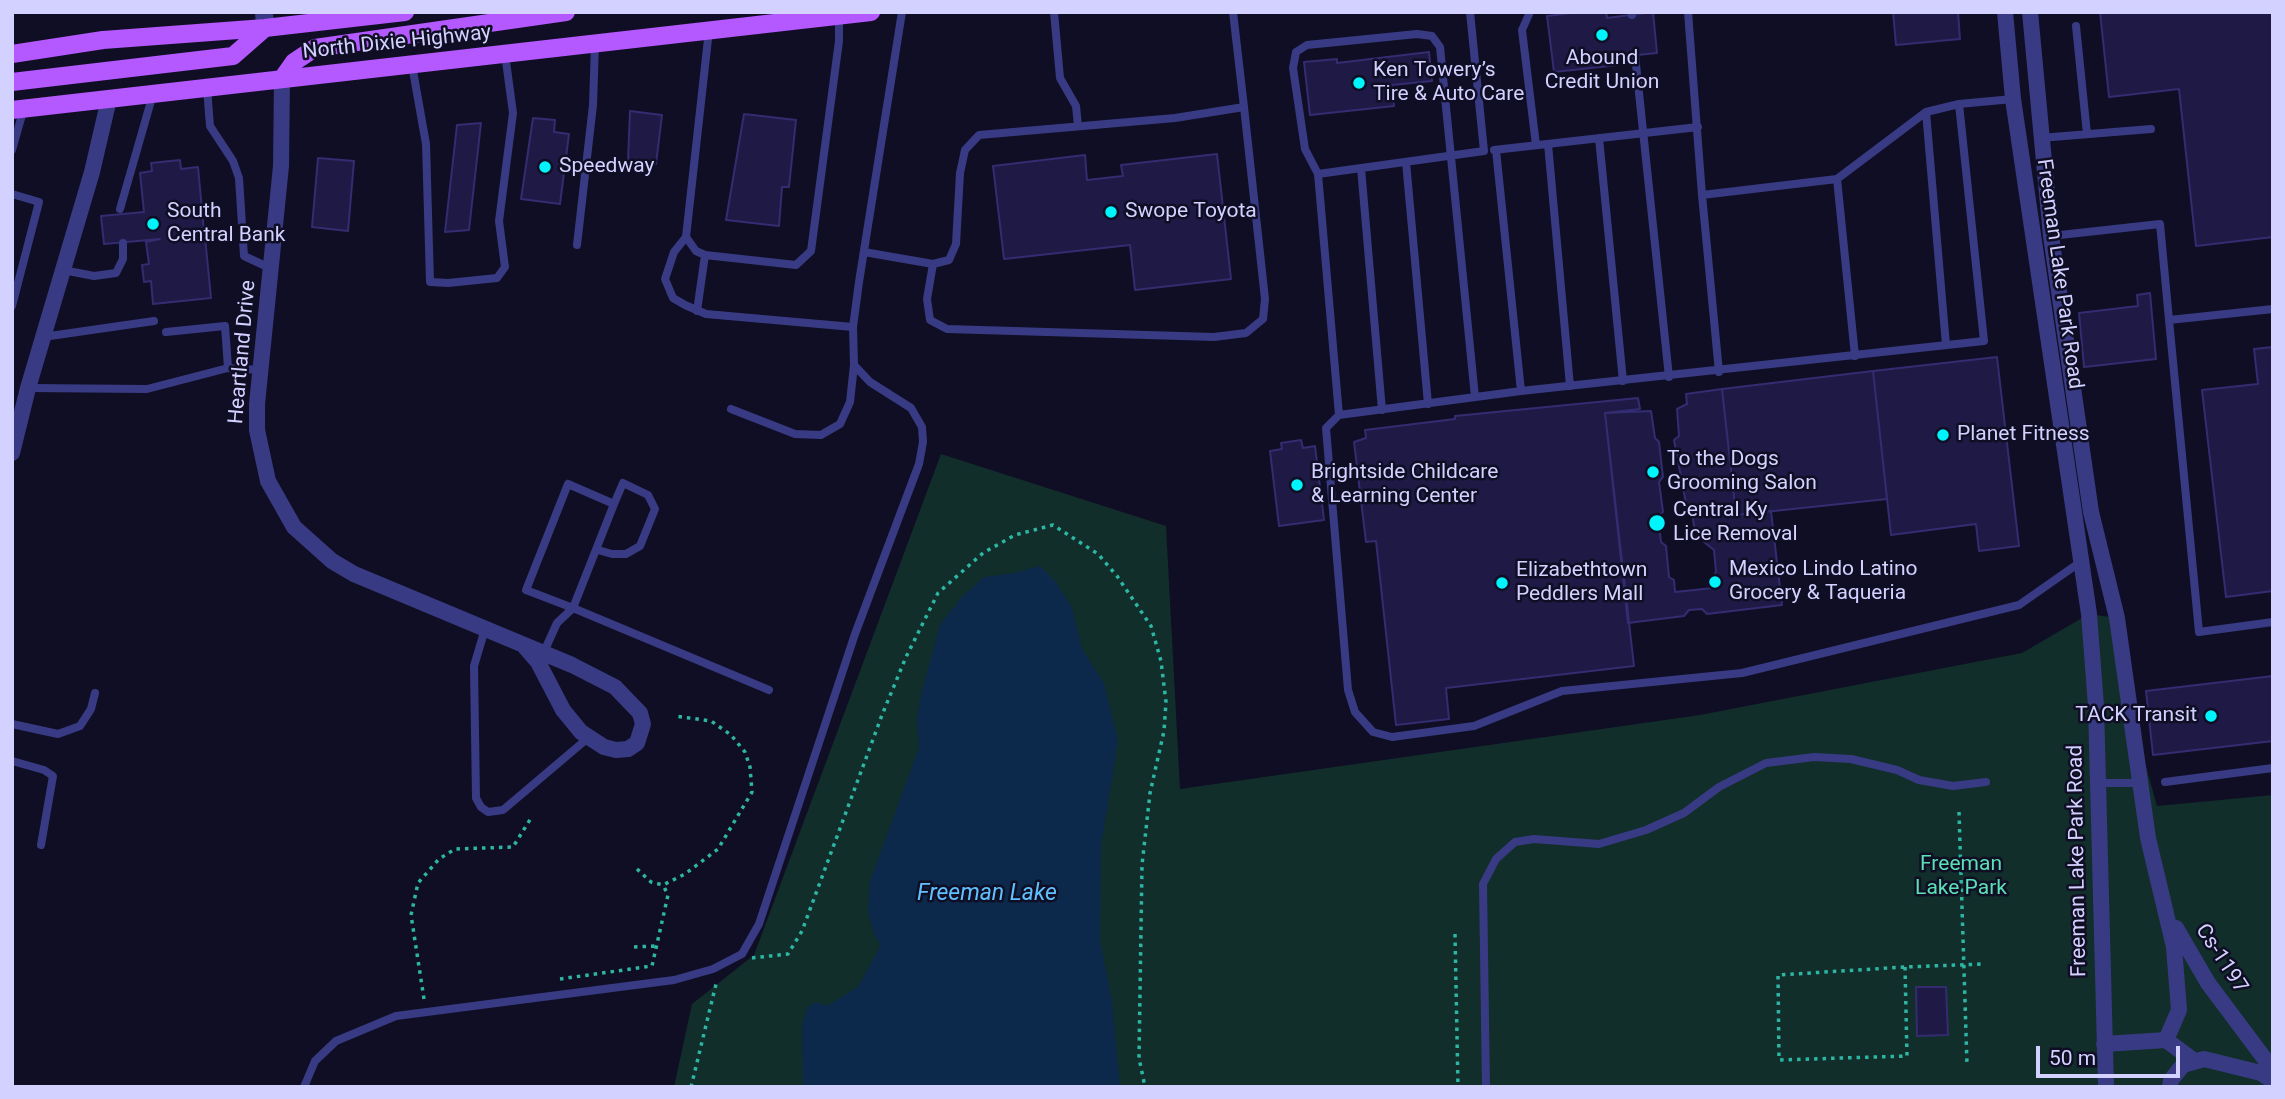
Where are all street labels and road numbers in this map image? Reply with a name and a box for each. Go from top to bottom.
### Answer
street label: North Dixie Highway [301,21,493,65]
street label: Freeman Lake Park Road [2030,157,2088,391]
street label: Heartland Drive [224,279,262,425]
street label: Freeman Lake Park Road [2063,745,2093,977]
street label: Cs-1197 [2189,920,2253,998]

